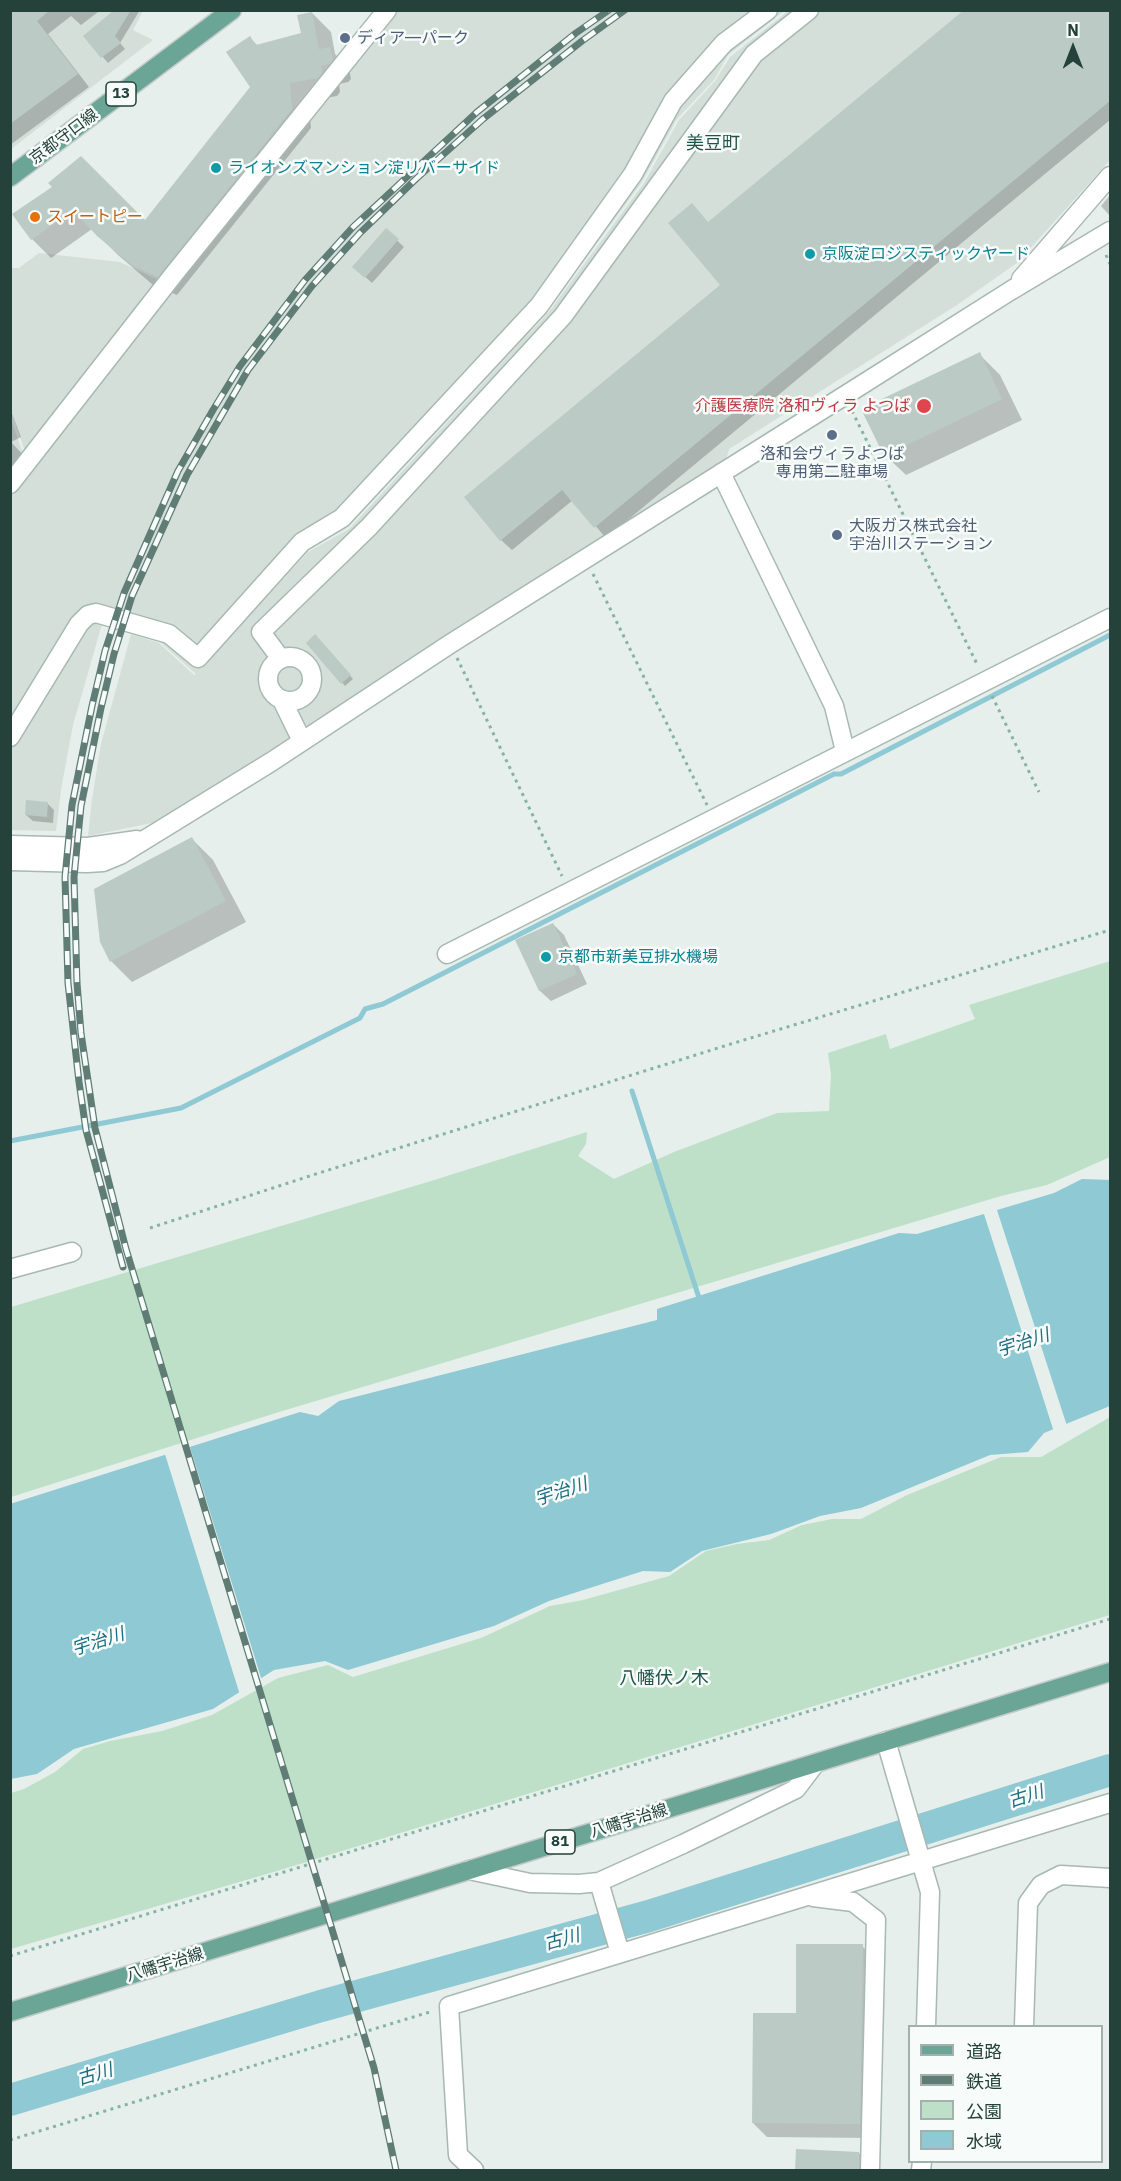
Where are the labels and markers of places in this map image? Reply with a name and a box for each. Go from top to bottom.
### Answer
place label: ディア―パーク [357,28,469,48]
marker: ディア―パーク [338,31,352,45]
place label: ライオンズマンション淀リバーサイド [228,158,500,178]
marker: ライオンズマンション淀リバーサイド [209,161,223,175]
place label: スイートピー [47,207,143,227]
marker: スイートピー [28,210,42,224]
place label: 京阪淀ロジスティックヤード [822,244,1030,264]
marker: 京阪淀ロジスティックヤード [803,247,817,261]
place label: 介護医療院 洛和ヴィラ よつば [694,396,910,416]
marker: 介護医療院 洛和ヴィラ よつば [915,397,933,415]
marker: 洛和会ヴィラよつば 専用第二駐車場 [825,428,839,442]
place label: 洛和会ヴィラよつば 専用第二駐車場 [760,444,904,482]
place label: 大阪ガス株式会社 宇治川ステーション [849,516,993,554]
marker: 大阪ガス株式会社 宇治川ステーション [830,528,844,542]
place label: 京都市新美豆排水機場 [558,947,718,967]
marker: 京都市新美豆排水機場 [539,950,553,964]

